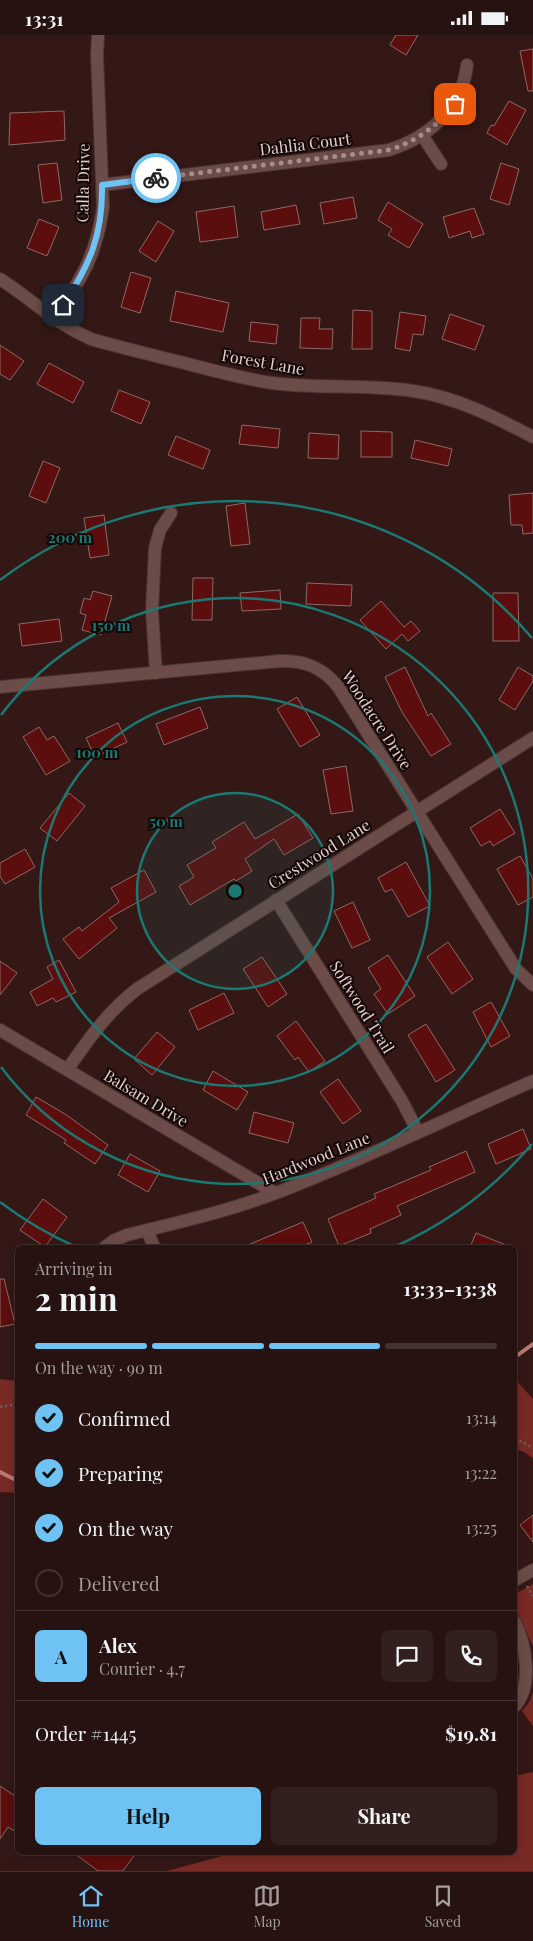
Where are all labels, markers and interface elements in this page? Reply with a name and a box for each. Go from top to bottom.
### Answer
text: 13:31 [25,5,63,31]
pin [434,83,476,125]
icon: bag [441,90,469,118]
street label: Dahlia Court [258,127,352,160]
street label: Calla Drive [71,143,94,223]
courier [131,153,181,203]
icon: bike [142,164,170,192]
pin [42,284,84,326]
icon: home [49,291,77,319]
street label: Forest Lane [220,344,306,379]
text: 200 m [48,527,93,547]
text: 150 m [91,615,131,635]
street label: Woodacre Drive [337,665,417,773]
text: 100 m [76,742,119,762]
text: 50 m [149,811,183,831]
street label: Crestwood Lane [264,814,374,893]
centre of rings [226,882,244,900]
street label: Softwood Trail [326,957,399,1057]
street label: Balsam Drive [100,1064,192,1131]
street label: Hardwood Lane [259,1126,373,1189]
text: Arriving in [35,1258,113,1279]
text: 13:33–13:38 [403,1275,497,1301]
text: 2 min [35,1276,118,1319]
text: On the way · 90 m [35,1357,163,1378]
icon: check [35,1404,63,1432]
text: Confirmed [78,1405,171,1431]
text: 13:14 [466,1407,497,1428]
icon: check [35,1459,63,1487]
text: Preparing [78,1460,163,1486]
text: 13:22 [465,1462,497,1483]
icon: check [35,1514,63,1542]
text: On the way [78,1515,173,1541]
text: 13:25 [466,1517,497,1538]
text: Delivered [78,1570,160,1596]
button: chat [381,1630,433,1682]
button: phone [445,1630,497,1682]
text: Alex [99,1632,137,1658]
text: A [55,1643,67,1669]
text: Courier · 4.7 [99,1658,185,1679]
text: Order #1445 [35,1720,136,1746]
text: $19.81 [445,1720,497,1746]
button: Help [35,1787,261,1845]
button: Share [271,1787,497,1845]
tab: Home [72,1882,109,1931]
tab: Map [253,1882,281,1931]
tab: Saved [425,1882,461,1931]

